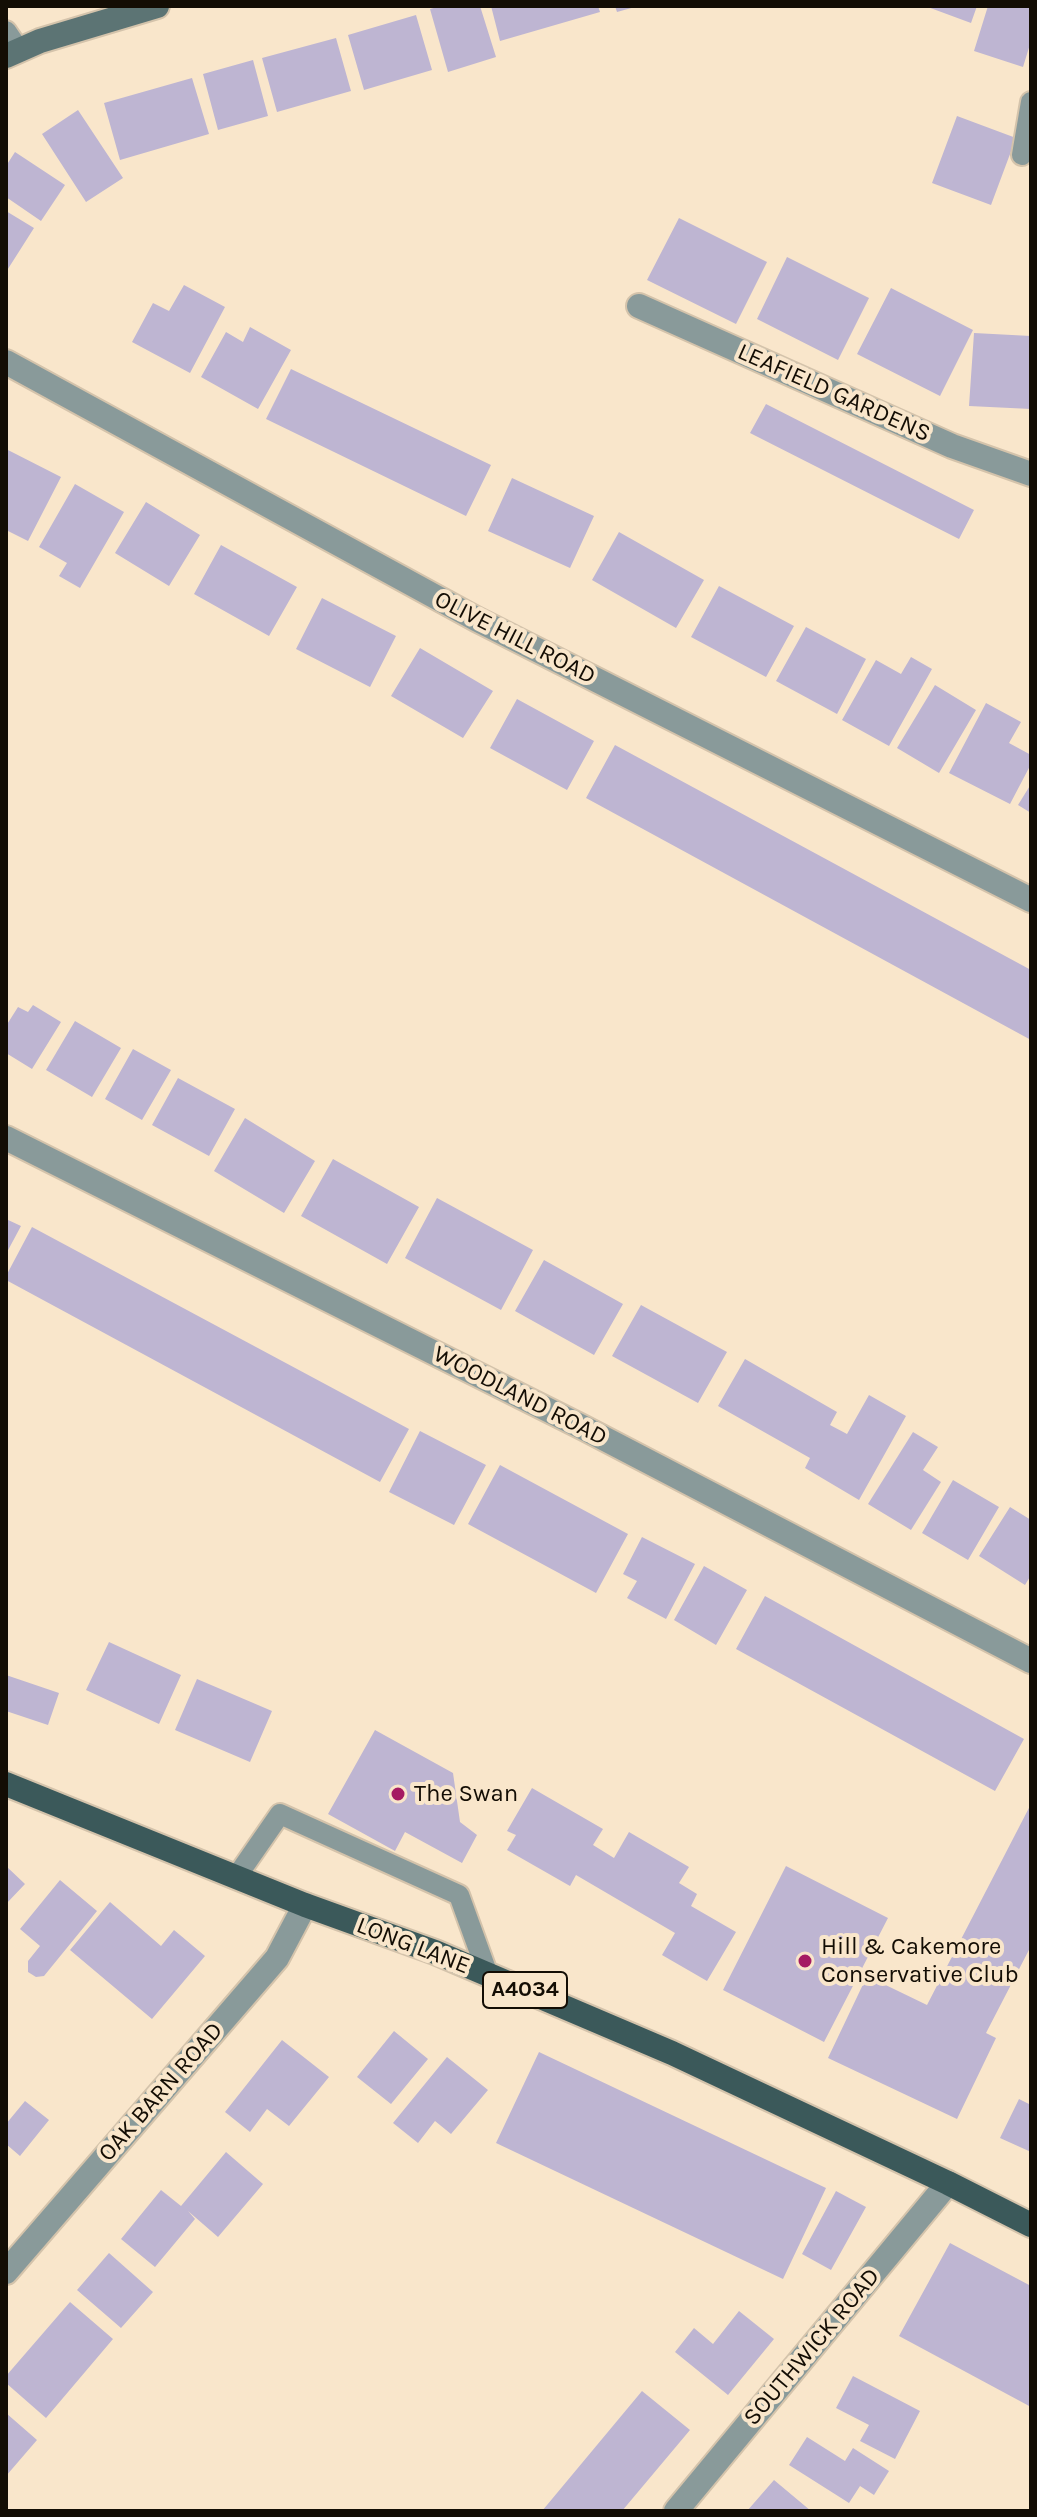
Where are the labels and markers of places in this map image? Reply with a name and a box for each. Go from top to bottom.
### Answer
place label: The Swan [414,1780,518,1808]
marker: The Swan [389,1785,407,1803]
place label: Hill & Cakemore Conservative Club [821,1933,1019,1989]
marker: Hill & Cakemore Conservative Club [796,1952,814,1970]

